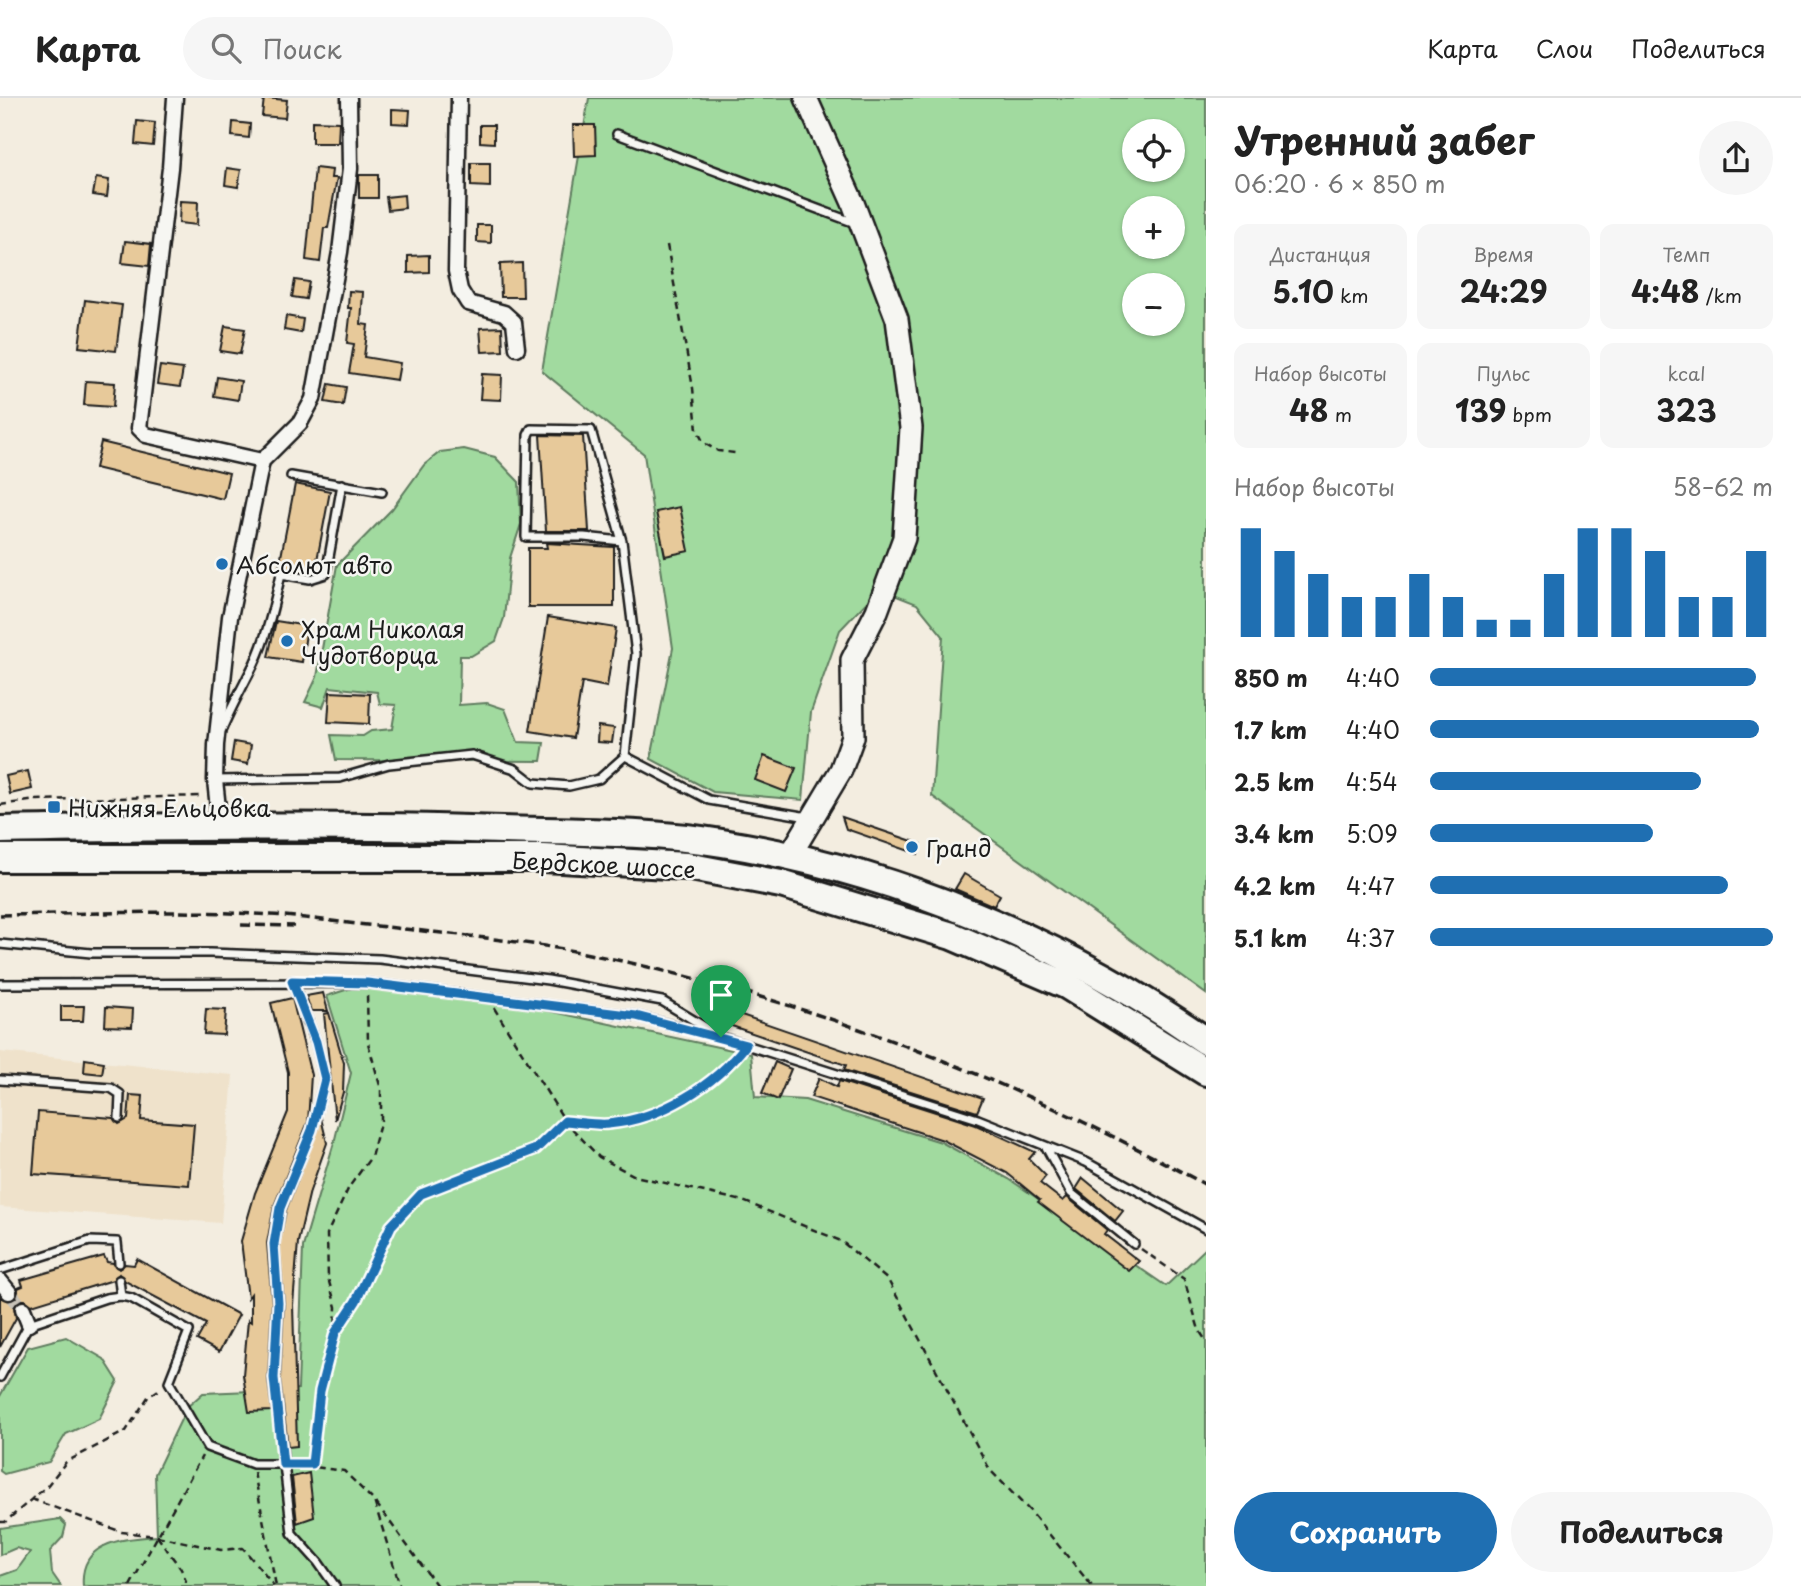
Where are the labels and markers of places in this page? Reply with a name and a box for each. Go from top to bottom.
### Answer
place label: Абсолют авто [236,547,393,582]
marker: Абсолют авто [214,556,230,572]
place label: Храм Николая Чудотворца [301,611,465,672]
marker: Храм Николая Чудотворца [279,633,295,649]
place label: Нижняя Ельцовка [68,790,271,825]
marker: Нижняя Ельцовка [46,799,62,815]
place label: Гранд [926,830,991,865]
marker: Гранд [904,839,920,855]
pin [691,965,751,1037]

